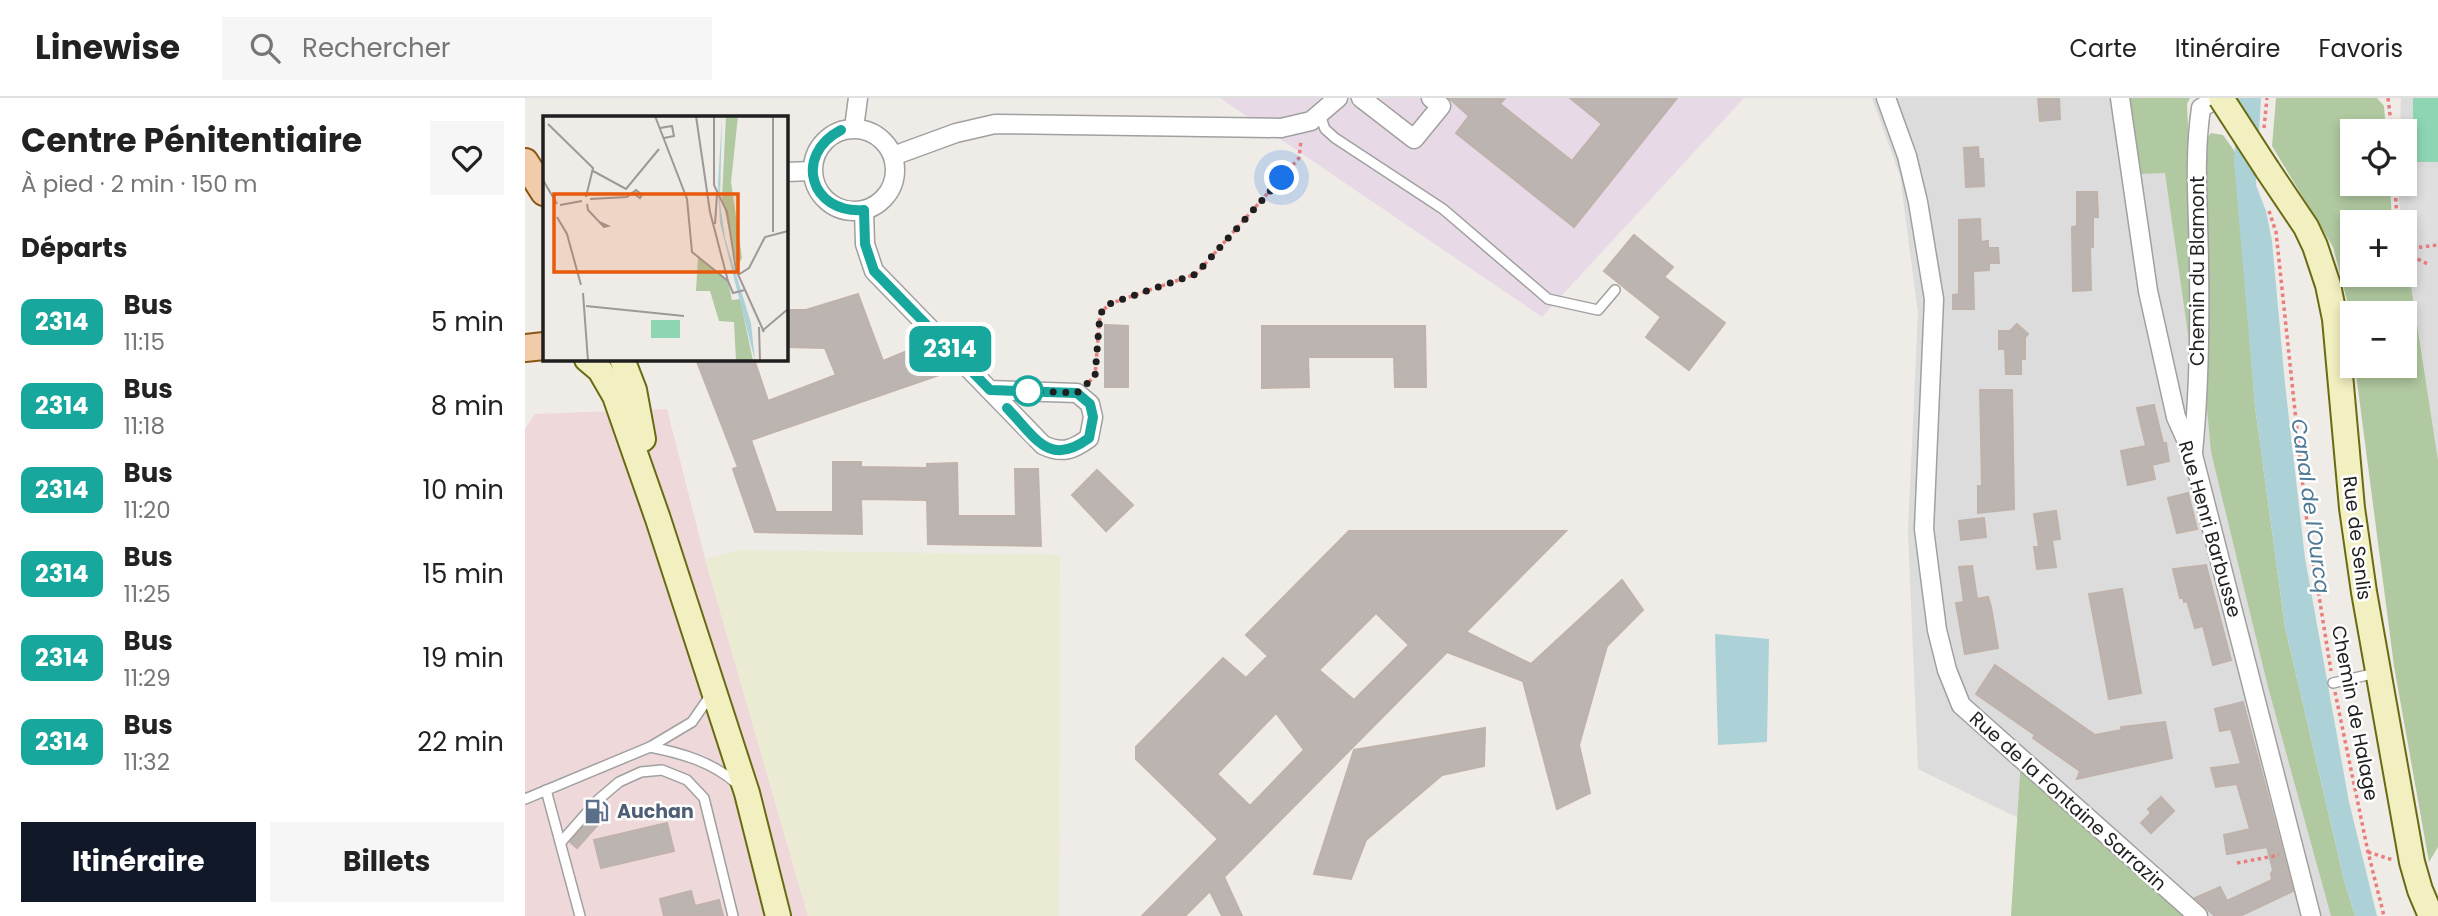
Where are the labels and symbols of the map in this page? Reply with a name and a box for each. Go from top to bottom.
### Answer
inset map [543,116,787,360]
your location [1264,160,1299,195]
street label: Chemin du Blamont [2184,176,2211,366]
line badge: 2314 [901,326,999,372]
unlabelled marker [1013,376,1043,406]
water label: Canal de l'Ourcq [2284,417,2338,595]
street label: Rue Henri Barbusse [2172,437,2248,621]
street label: Rue de Senlis [2336,475,2378,601]
street label: Chemin de Halage [2325,623,2385,803]
street label: Rue de la Fontaine Sarrazin [1964,705,2172,897]
fuel station icon: Auchan [583,797,611,825]
place label: Auchan [617,798,694,825]

